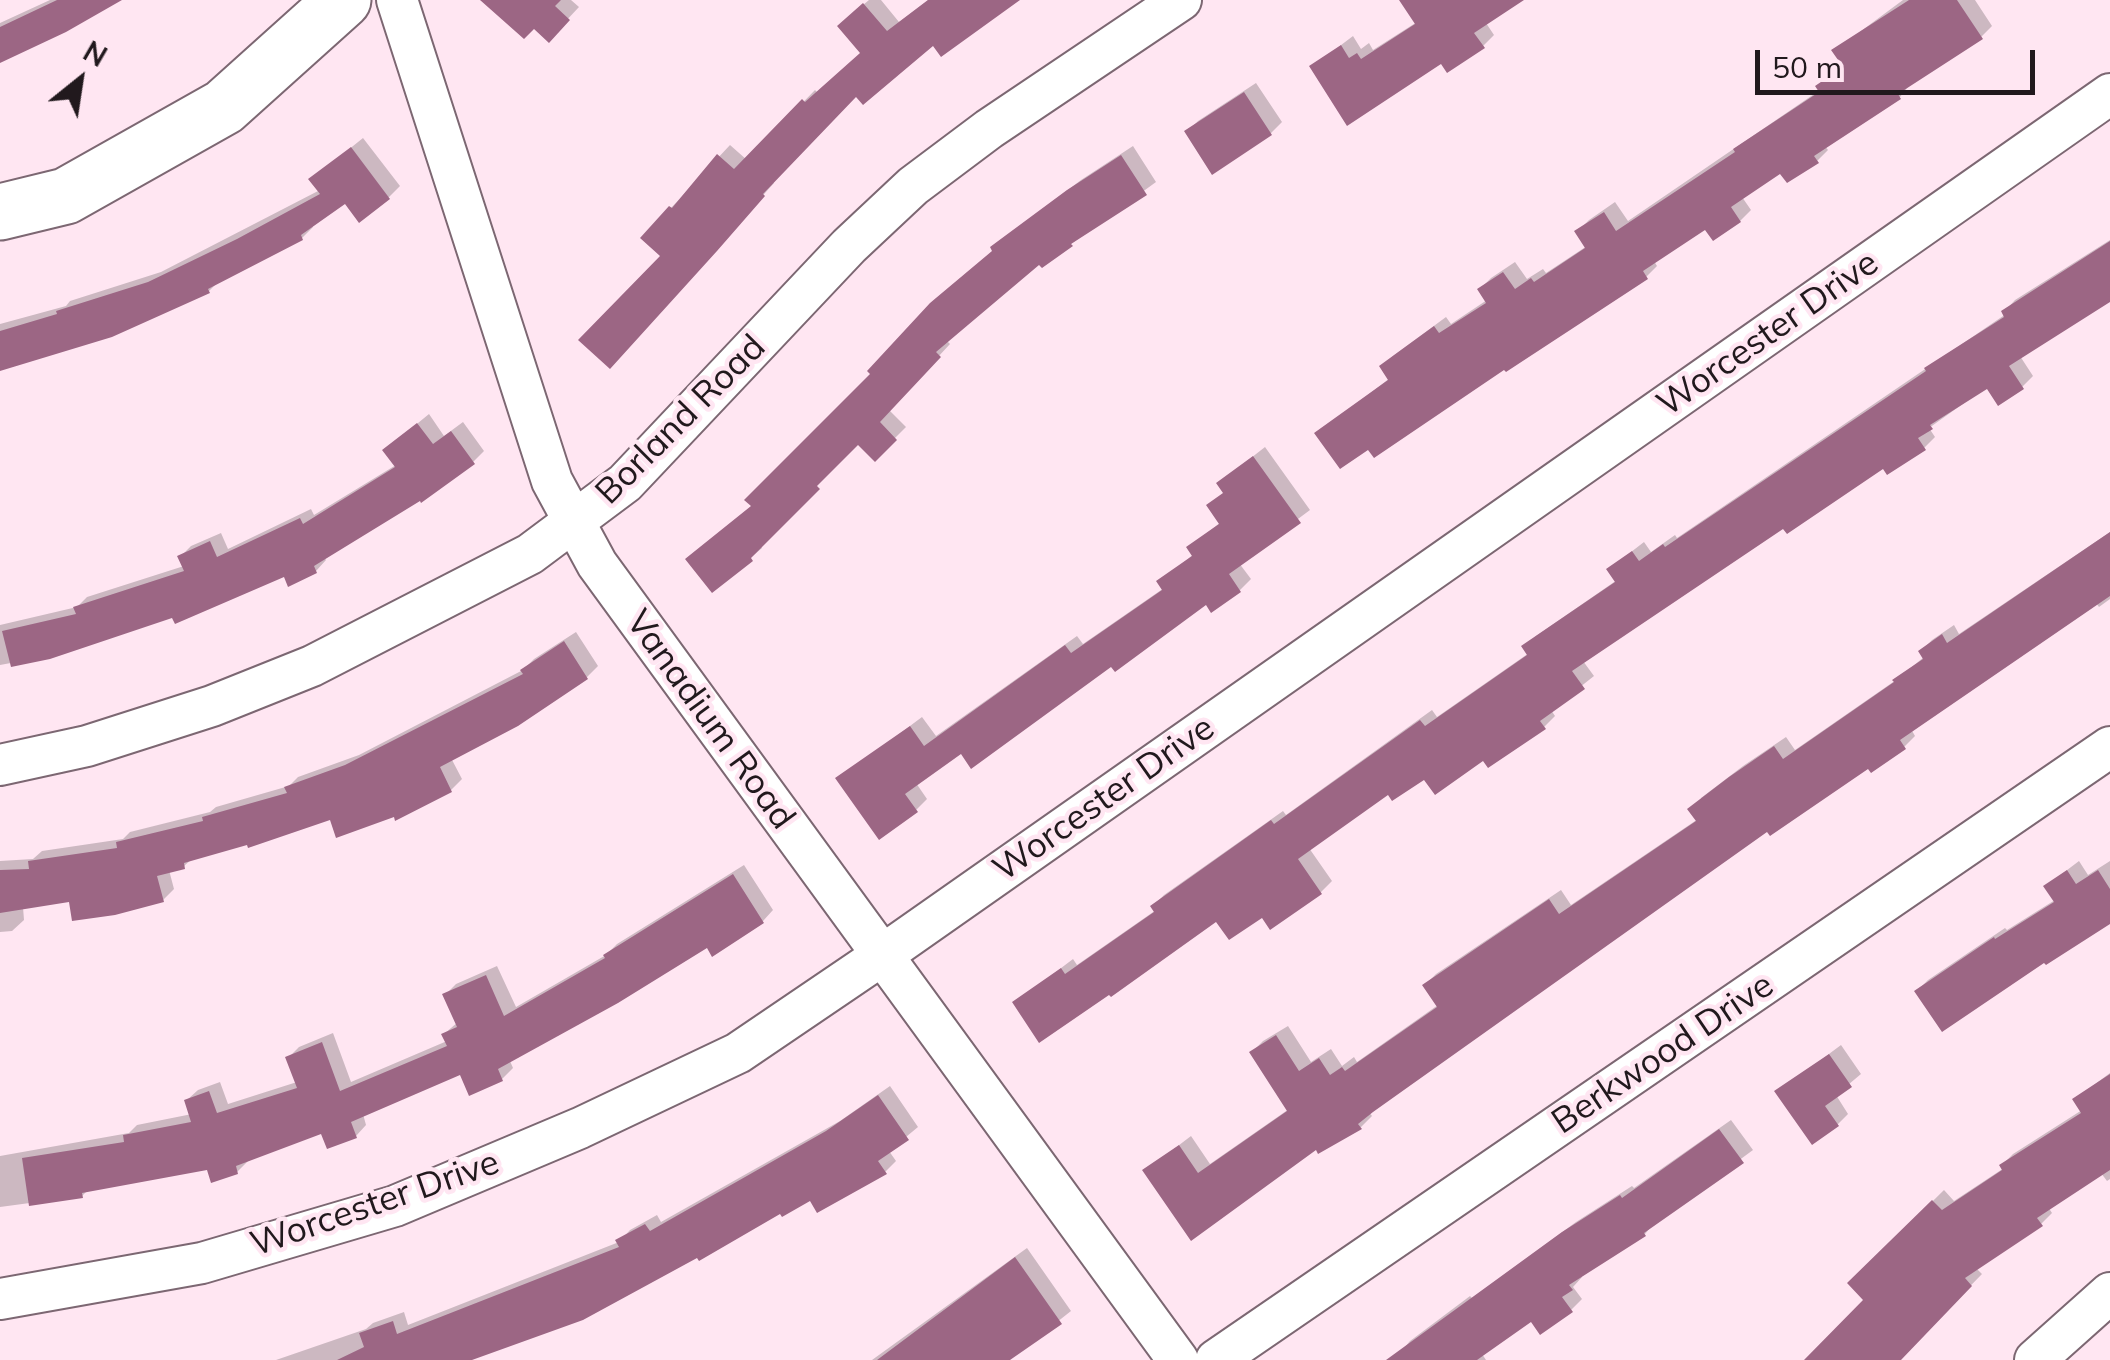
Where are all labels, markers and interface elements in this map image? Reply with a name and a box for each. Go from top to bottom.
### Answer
north arrow [30,30,130,130]
scale bar [1760,30,2040,92]
text: N [77,33,113,74]
text: 50 m [1772,48,1842,86]
street label: Worcester Drive [1649,242,1887,426]
street label: Borland Road [588,327,774,513]
street label: Vanadium Road [617,602,803,838]
street label: Worcester Drive [985,707,1223,891]
street label: Berkwood Drive [1544,965,1782,1143]
street label: Worcester Drive [245,1142,505,1266]

